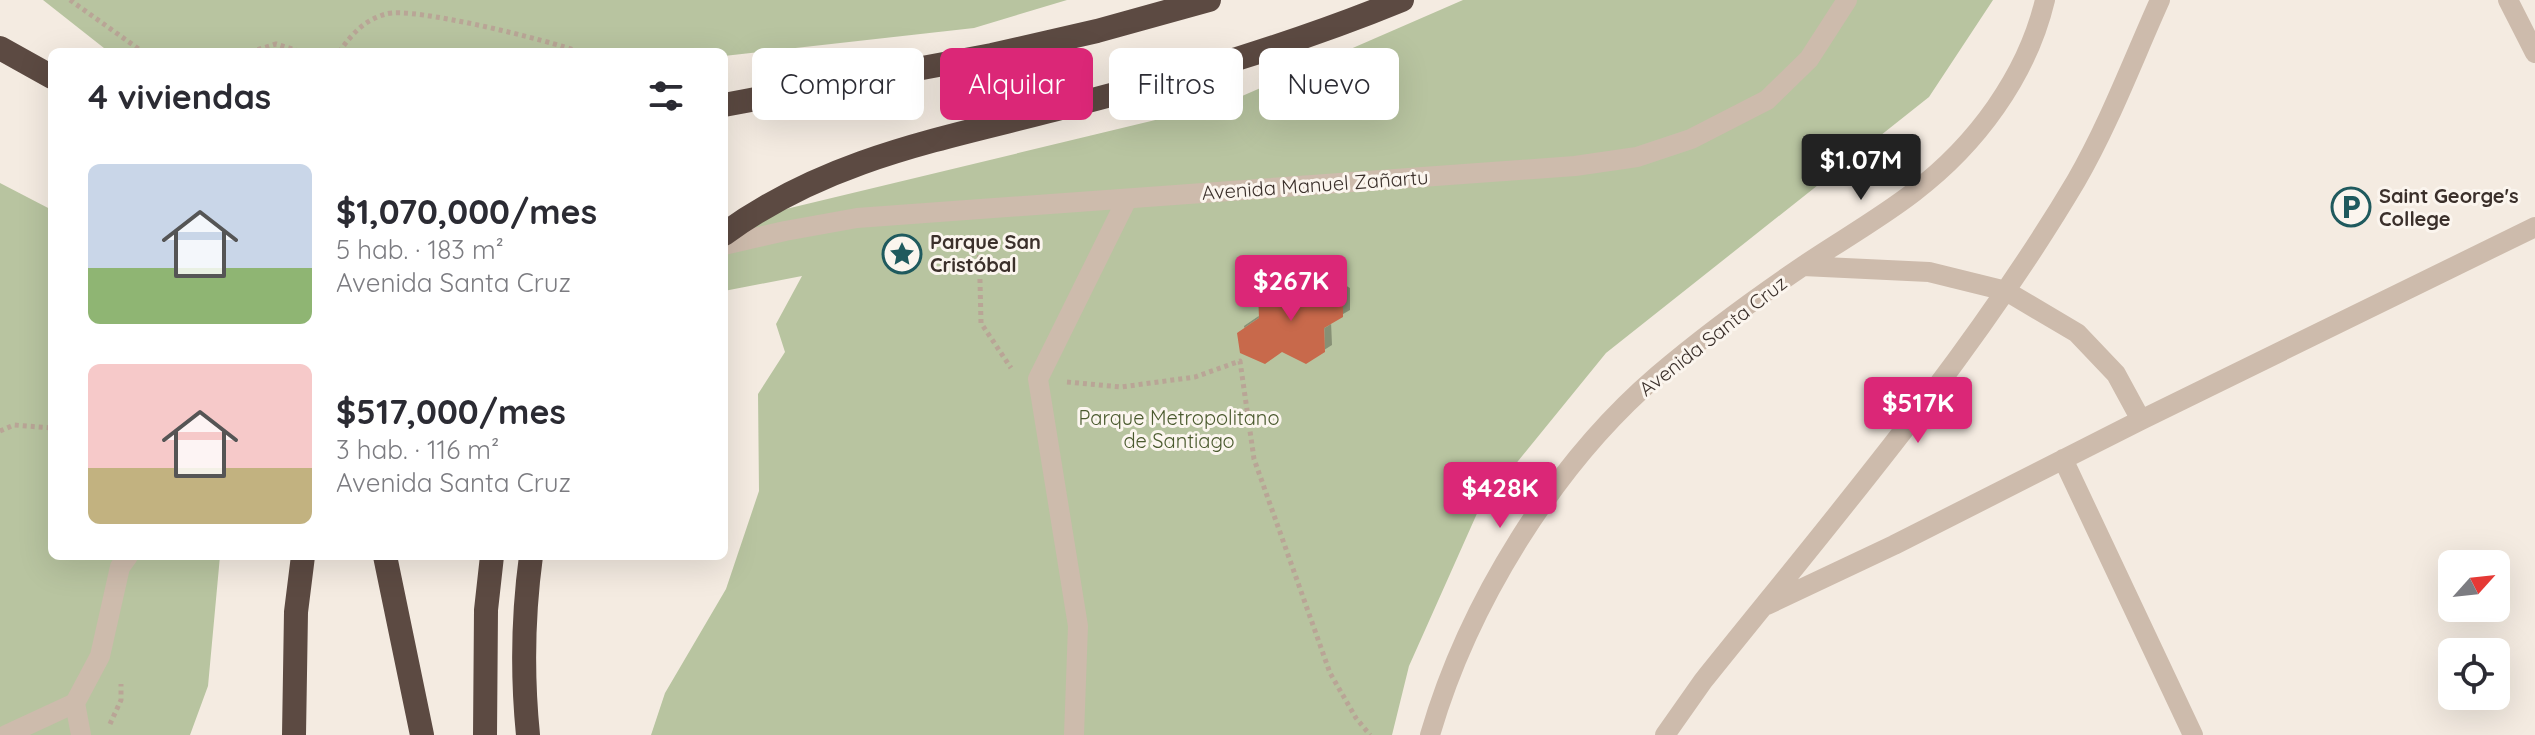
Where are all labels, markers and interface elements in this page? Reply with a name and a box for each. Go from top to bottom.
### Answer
chip: Comprar [752,48,924,120]
chip: Alquilar [940,48,1093,120]
chip: Filtros [1109,48,1243,120]
chip: Nuevo [1259,48,1399,120]
icon: filters [644,74,688,118]
text: 4 viviendas [88,75,271,118]
pin: $1.07M [1796,134,1926,202]
text: $1.07M [1820,143,1902,176]
street label: Avenida Manuel Zañartu [1201,164,1429,205]
place label: Saint George's College [2379,183,2519,231]
parking icon: Saint George's College [2330,186,2372,228]
text: $1,070,000/mes [336,190,597,233]
icon: home [152,196,248,292]
place label: Parque San Cristóbal [930,229,1041,277]
text: 5 hab. · 183 m² [336,233,504,266]
place icon: Parque San Cristóbal [881,233,923,275]
pin: $267K [1235,255,1347,323]
text: $267K [1253,264,1329,297]
text: Avenida Santa Cruz [336,266,571,299]
street label: Avenida Santa Cruz [1634,270,1792,401]
pin: $517K [1862,377,1974,445]
text: $517K [1882,386,1954,419]
text: $517,000/mes [336,390,566,433]
icon: home [152,396,248,492]
park label: Parque Metropolitano de Santiago [1078,405,1280,453]
text: 3 hab. · 116 m² [336,433,499,466]
pin: $428K [1444,462,1556,530]
text: Avenida Santa Cruz [336,466,571,499]
text: $428K [1462,471,1538,504]
north arrow [2438,550,2510,622]
map controls [2438,550,2510,710]
button: locate [2438,638,2510,710]

